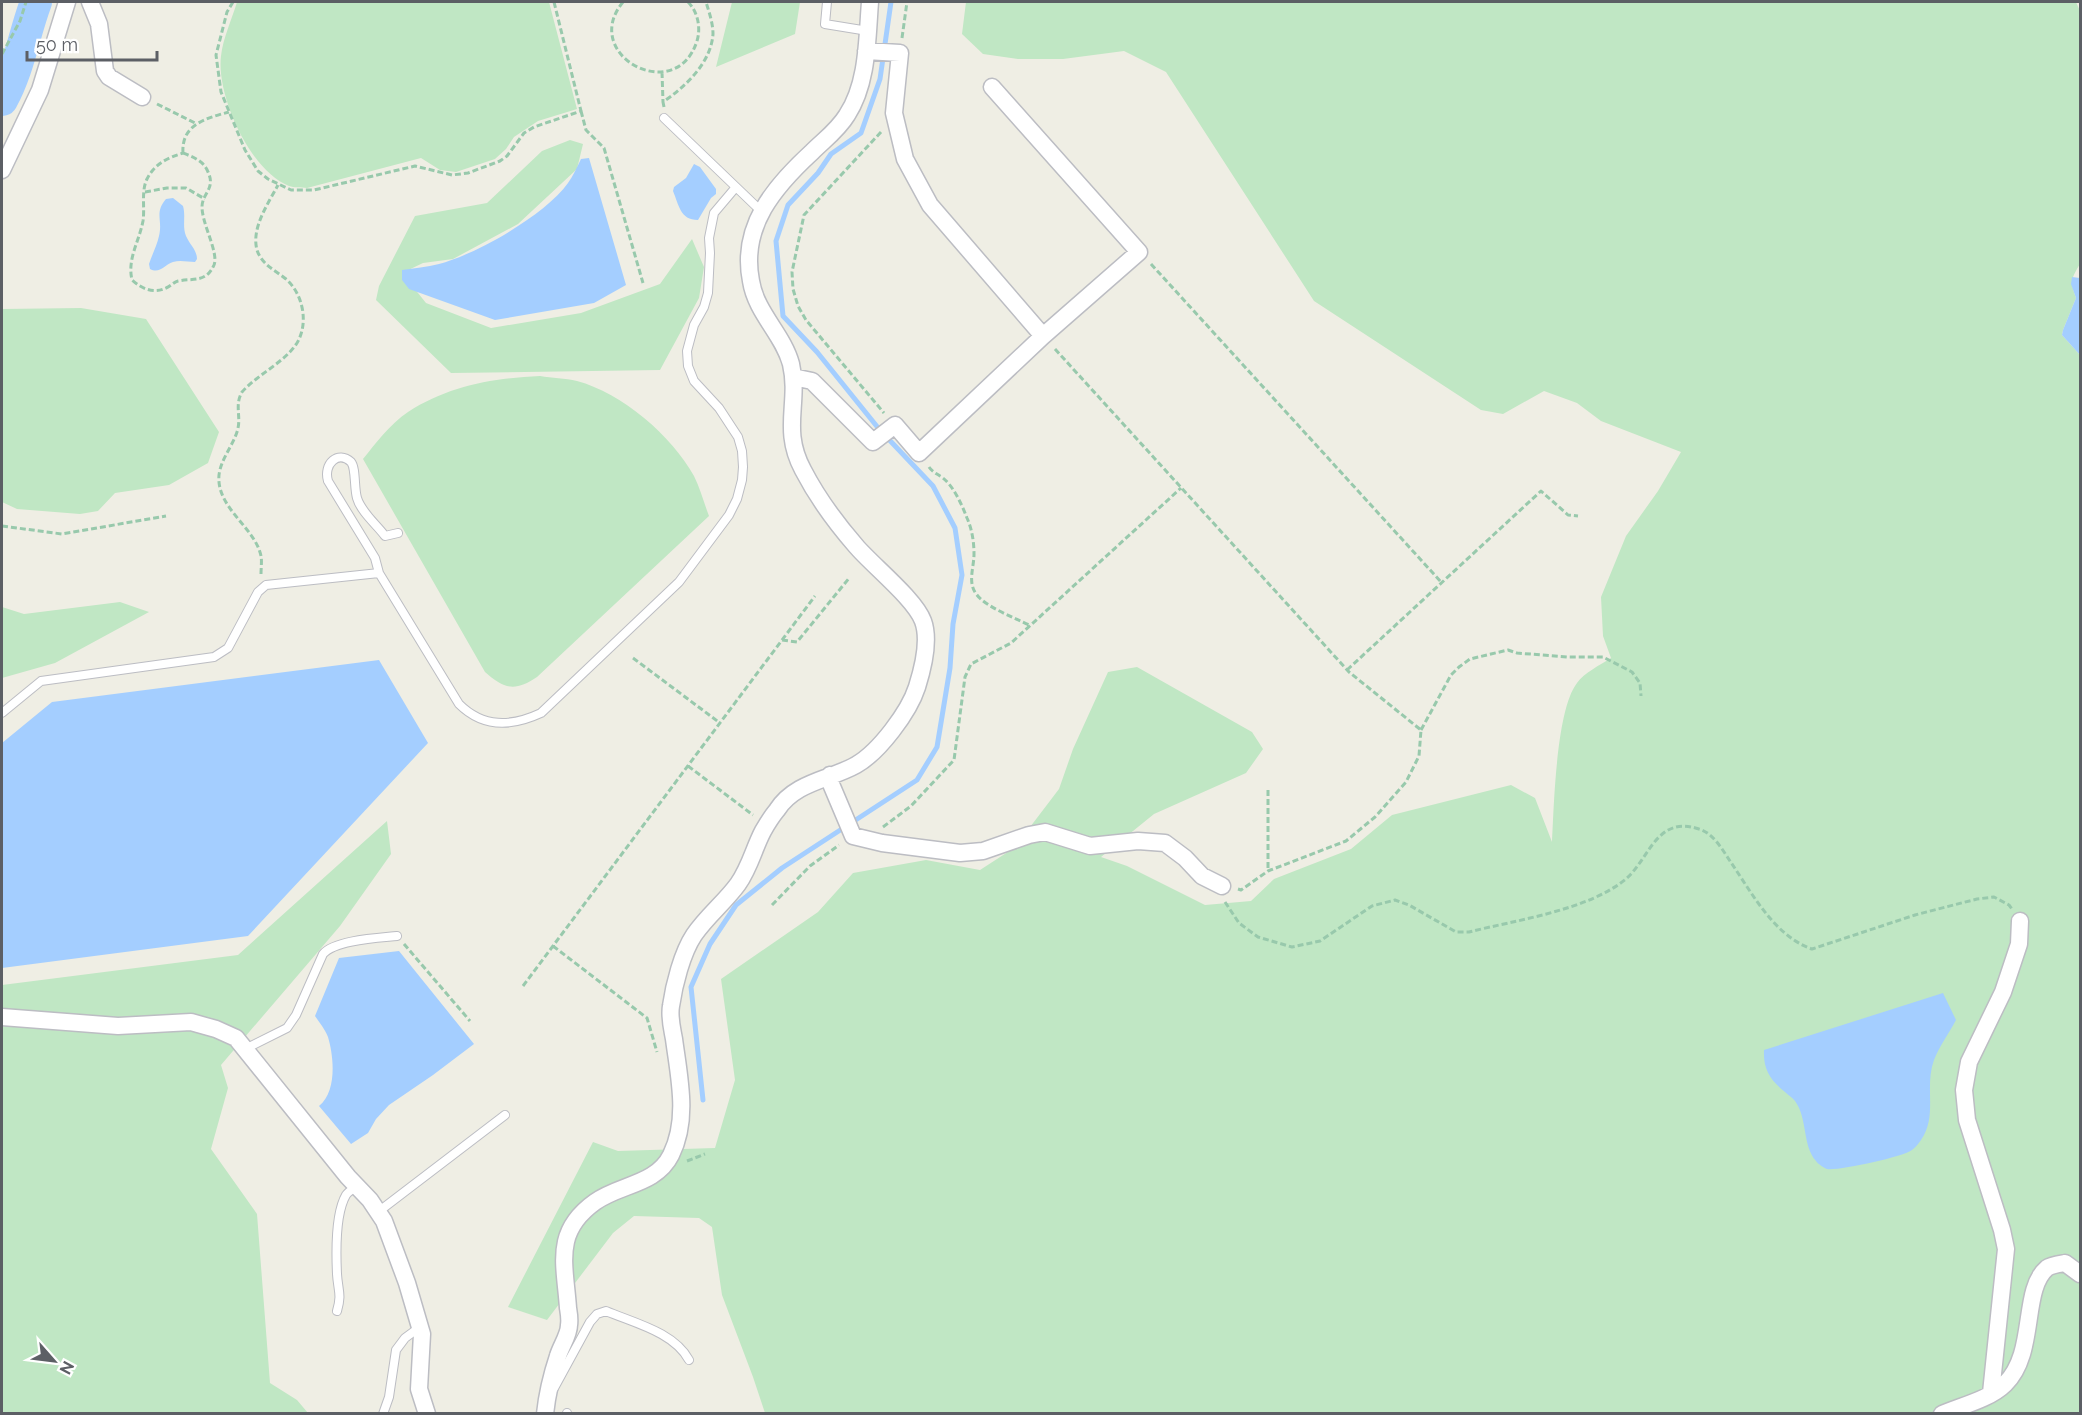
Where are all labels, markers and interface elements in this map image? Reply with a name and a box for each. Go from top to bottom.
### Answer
scale bar [27,24,158,62]
text: 50 m [36,34,78,55]
north arrow [24,1331,84,1391]
text: N [56,1358,78,1378]

